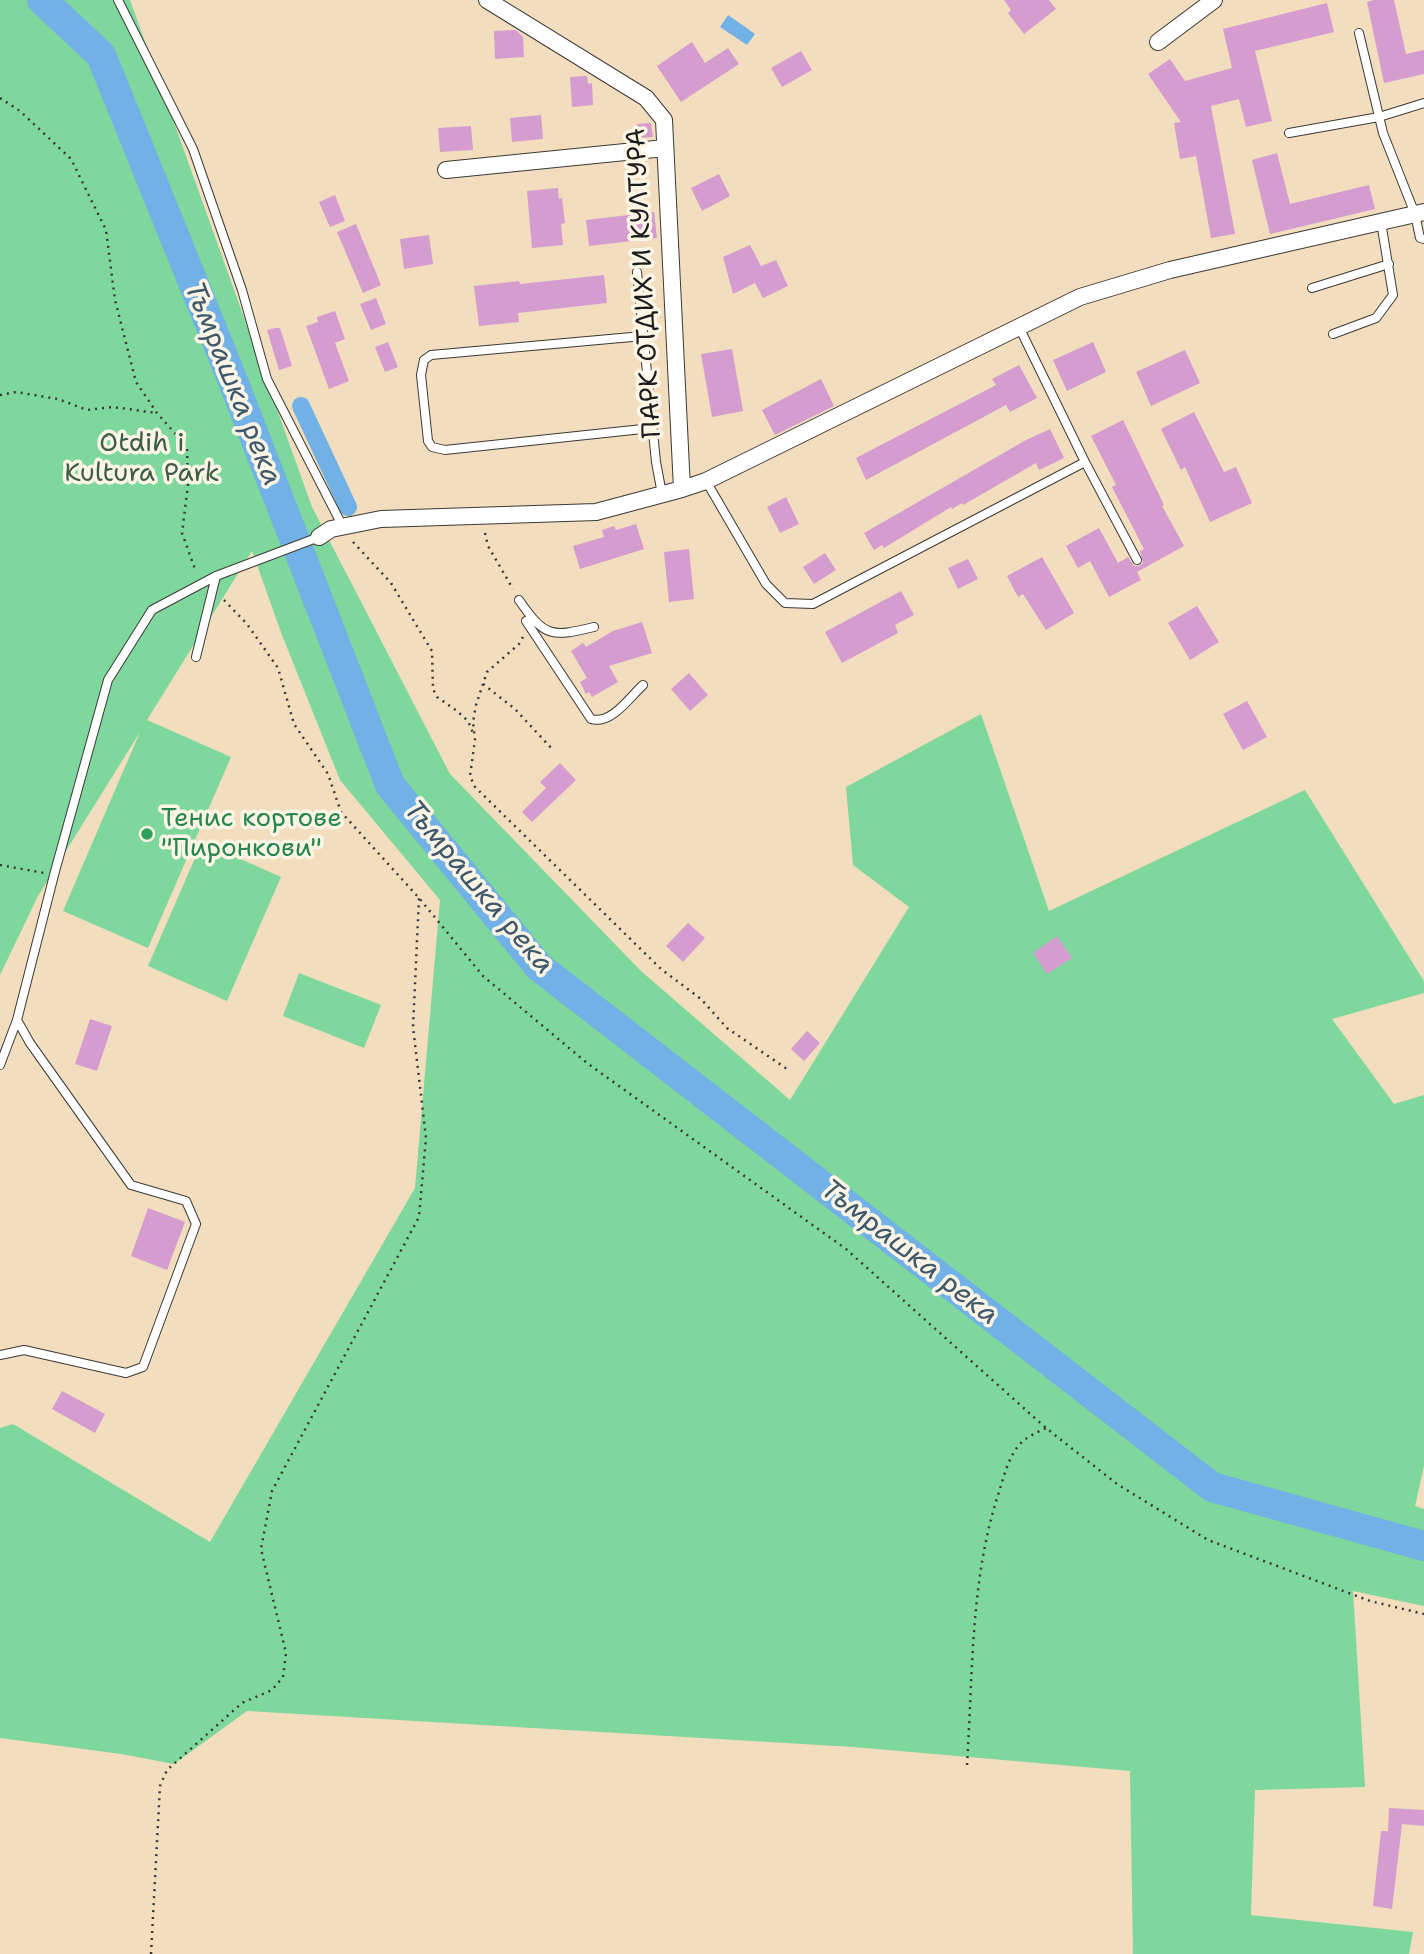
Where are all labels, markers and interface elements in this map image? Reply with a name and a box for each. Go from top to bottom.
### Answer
street label: ПАРК ОТДИХ И КУЛТУРА [621,127,669,439]
water label: Тъмрашка река [176,277,288,491]
park label: Otdih i Kultura Park [64,428,220,490]
water label: Тъмрашка река [396,794,560,982]
place label: Тенис кортове "Пиронкови" [161,803,342,864]
marker: Тенис кортове "Пиронкови" [139,826,155,842]
water label: Тъмрашка река [813,1173,1005,1333]

